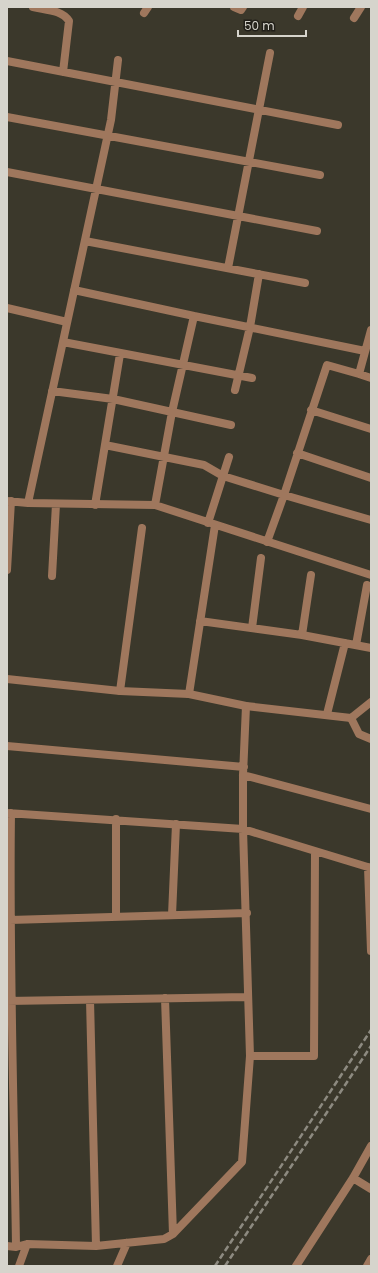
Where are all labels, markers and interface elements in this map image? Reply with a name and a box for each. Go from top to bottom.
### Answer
scale bar [238,12,306,38]
text: 50 m [244,17,275,34]

